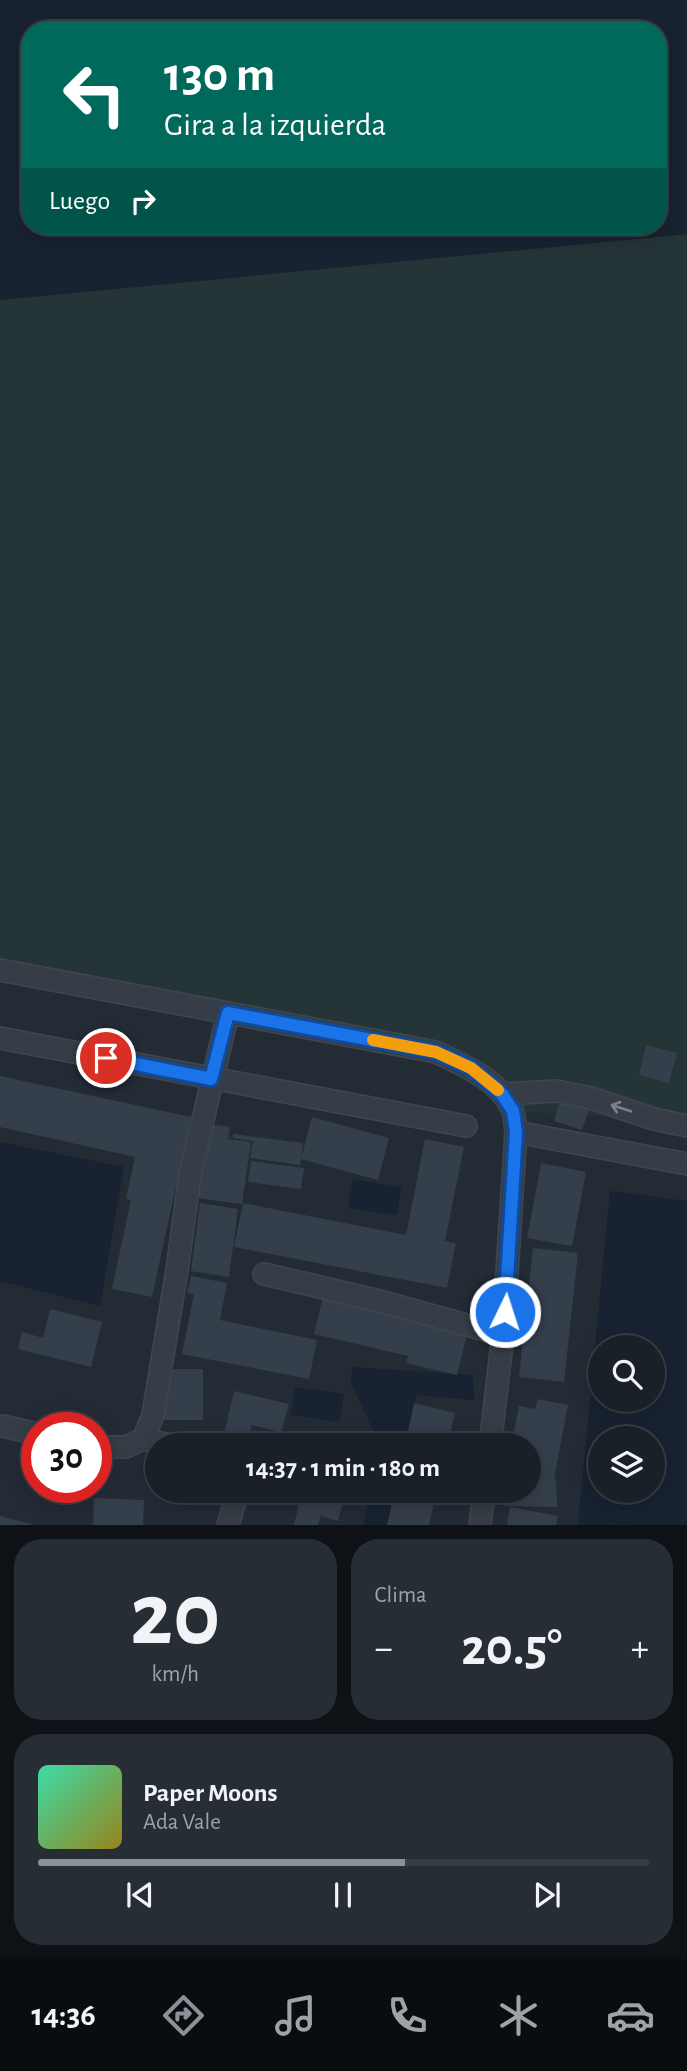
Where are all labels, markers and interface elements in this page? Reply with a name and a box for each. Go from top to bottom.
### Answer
icon: left [49,49,140,140]
text: 130 m [164,51,275,100]
text: Gira a la izquierda [164,109,386,141]
icon: right [124,182,162,220]
text: Luego [49,188,110,214]
pin [76,1028,136,1088]
icon: arrive [87,1039,125,1077]
one-way arrow [611,1101,633,1114]
position arrow [468,1275,542,1349]
map controls [588,1335,665,1503]
button: search [588,1335,665,1412]
speed limit sign: 30 [21,1412,112,1503]
button: layers [588,1426,665,1503]
text: 14:37 · 1 min · 180 m [246,1455,440,1481]
text: 20 [130,1570,220,1661]
text: Clima [375,1584,427,1607]
text: 20.5° [461,1622,562,1674]
text: − [375,1630,393,1668]
text: + [631,1630,649,1668]
text: km/h [152,1663,199,1686]
text: Paper Moons [143,1780,278,1806]
text: Ada Vale [143,1811,221,1834]
icon: previous [121,1876,159,1914]
icon: pause [324,1876,362,1914]
icon: next [528,1876,566,1914]
icon: directions [159,1991,208,2040]
icon: music [271,1991,320,2040]
icon: phone [383,1991,432,2040]
icon: climate [494,1991,543,2040]
icon: car [606,1991,655,2040]
text: 14:36 [31,1999,96,2031]

